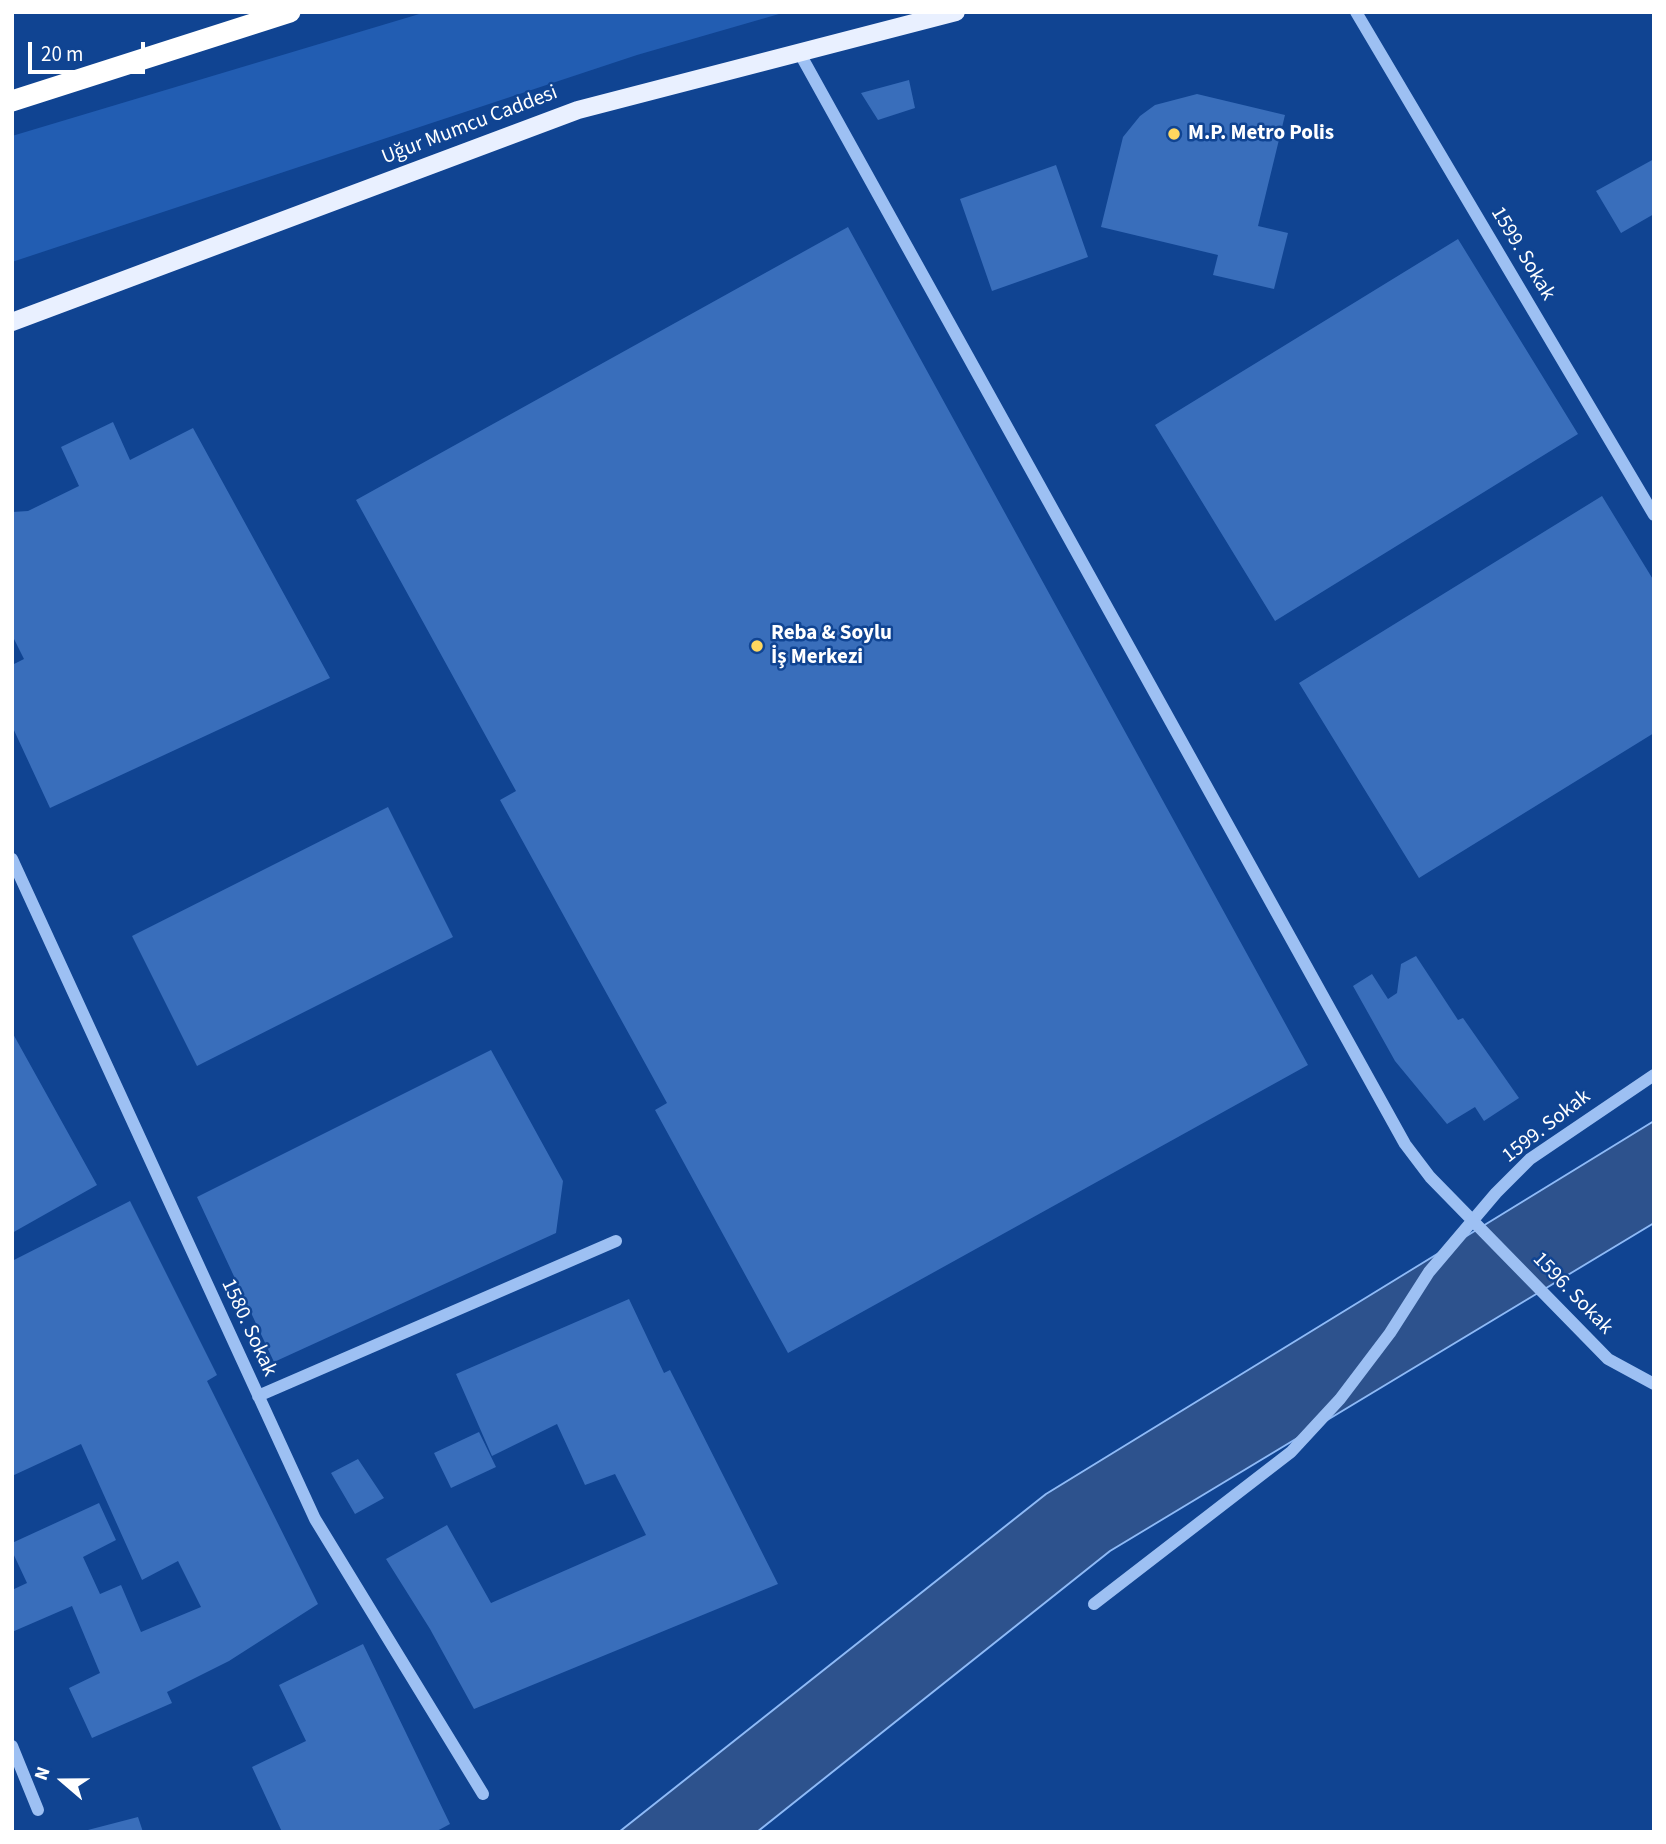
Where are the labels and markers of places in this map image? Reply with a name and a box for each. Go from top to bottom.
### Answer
place label: M.P. Metro Polis [1188,121,1334,147]
marker: M.P. Metro Polis [1166,126,1182,142]
place label: Reba & Soylu İş Merkezi [771,621,892,671]
marker: Reba & Soylu İş Merkezi [749,638,765,654]

